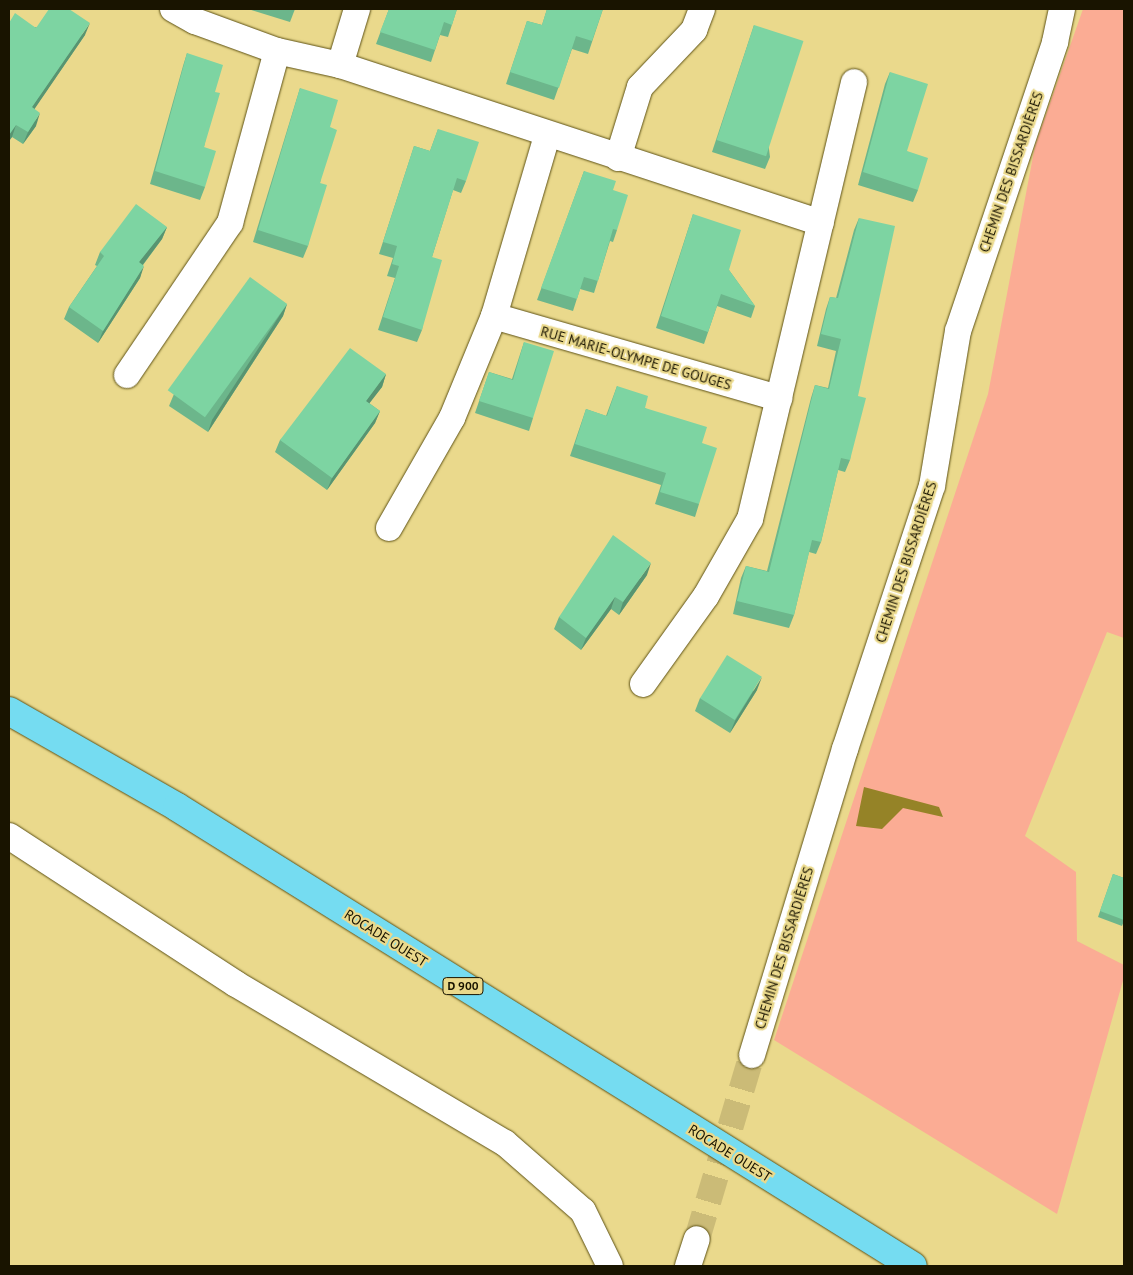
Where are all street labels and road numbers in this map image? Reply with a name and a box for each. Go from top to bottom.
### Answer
street label: CHEMIN DES BISSARDIÈRES [976,90,1046,254]
street label: RUE MARIE-OLYMPE DE GOUGES [539,323,733,393]
street label: CHEMIN DES BISSARDIÈRES [872,479,940,645]
street label: CHEMIN DES BISSARDIÈRES [751,865,817,1031]
street label: ROCADE OUEST [341,906,431,970]
road number: D 900 [442,976,484,996]
street label: ROCADE OUEST [685,1121,775,1185]

